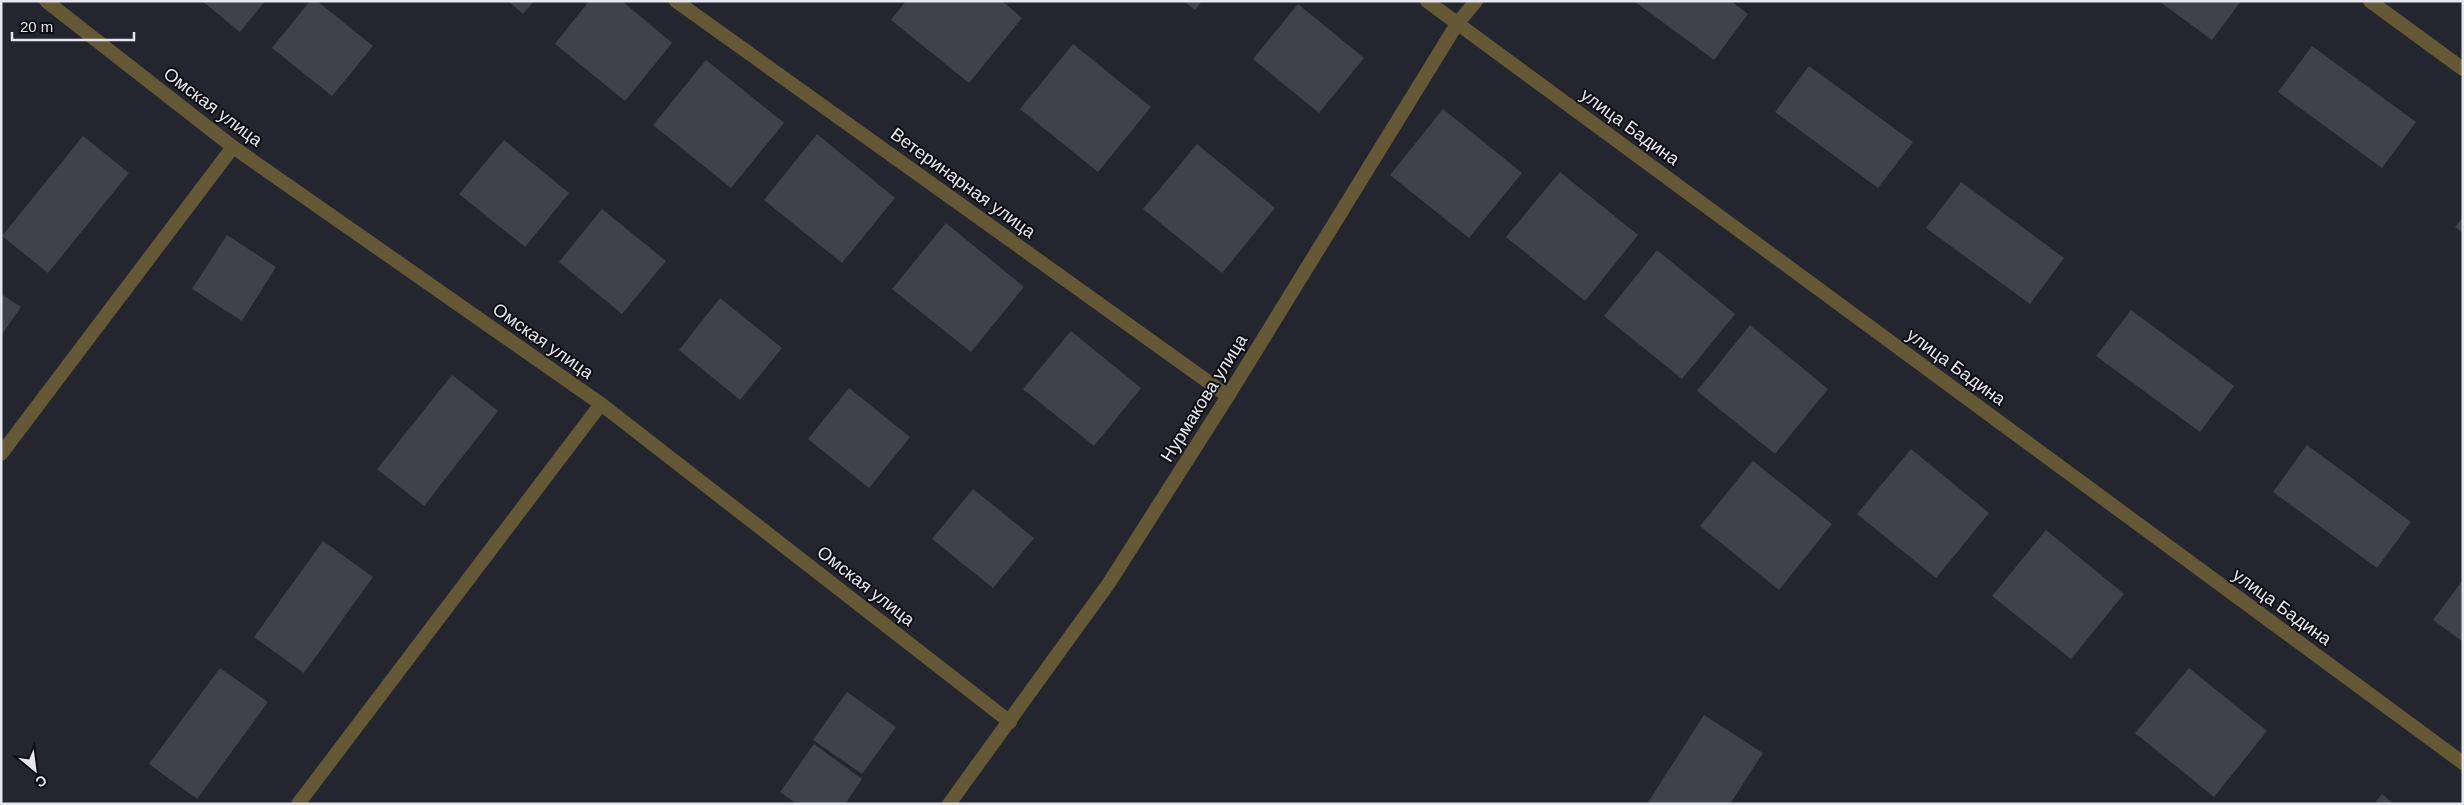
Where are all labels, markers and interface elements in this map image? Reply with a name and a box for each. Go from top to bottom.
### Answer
scale bar [12,10,135,42]
text: 20 m [20,18,53,35]
street label: Омская улица [160,64,267,151]
street label: улица Бадина [1577,85,1684,170]
street label: Ветеринарная улица [887,124,1040,243]
street label: Омская улица [489,299,598,384]
street label: улица Бадина [1903,325,2010,410]
street label: Нурмакова улица [1157,330,1252,465]
street label: Омская улица [813,542,919,631]
street label: улица Бадина [2229,565,2336,650]
north arrow [10,745,60,795]
text: С [33,772,50,791]

